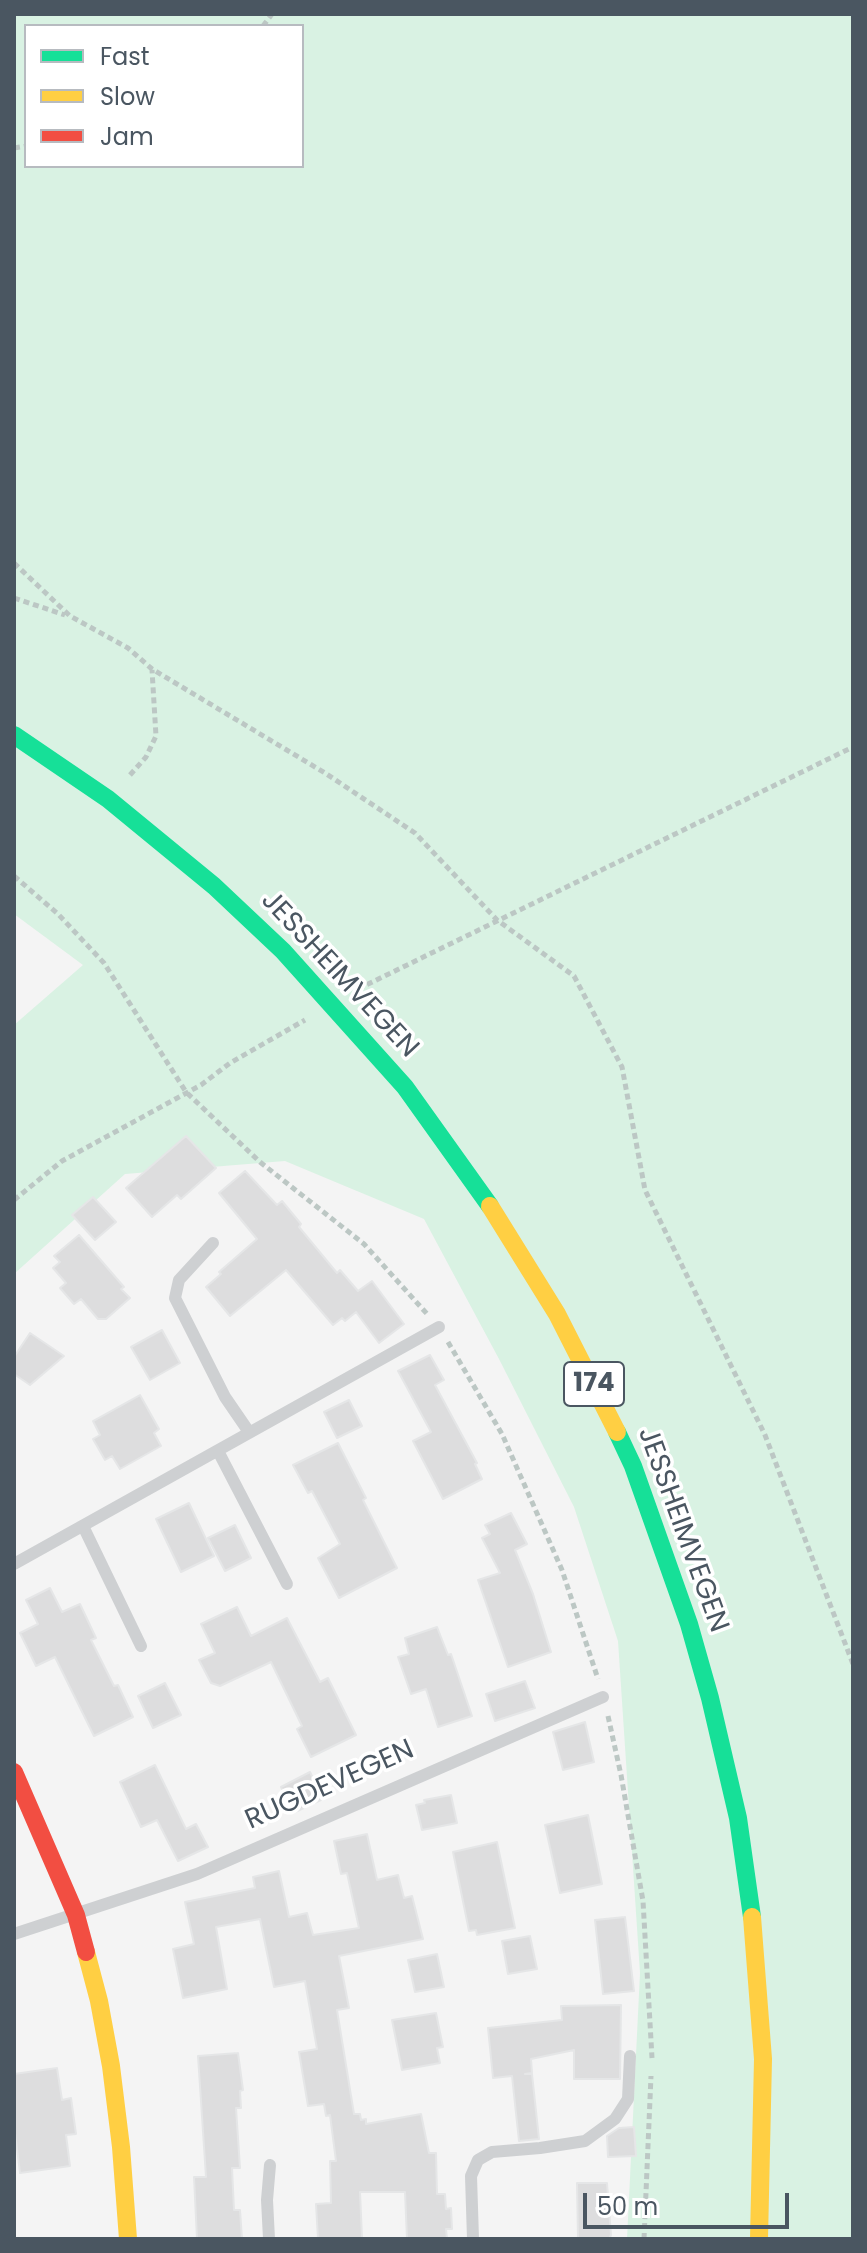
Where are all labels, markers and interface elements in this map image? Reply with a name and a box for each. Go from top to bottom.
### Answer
legend [24,24,304,168]
text: Fast [100,40,150,73]
text: Slow [100,80,155,113]
text: Jam [100,120,154,153]
street label: JESSHEIMVEGEN [253,885,425,1065]
road number: 174 [564,1362,624,1406]
street label: JESSHEIMVEGEN [629,1423,735,1637]
street label: RUGDEVEGEN [240,1734,420,1838]
scale bar [587,2177,793,2227]
text: 50 m [597,2190,658,2223]

